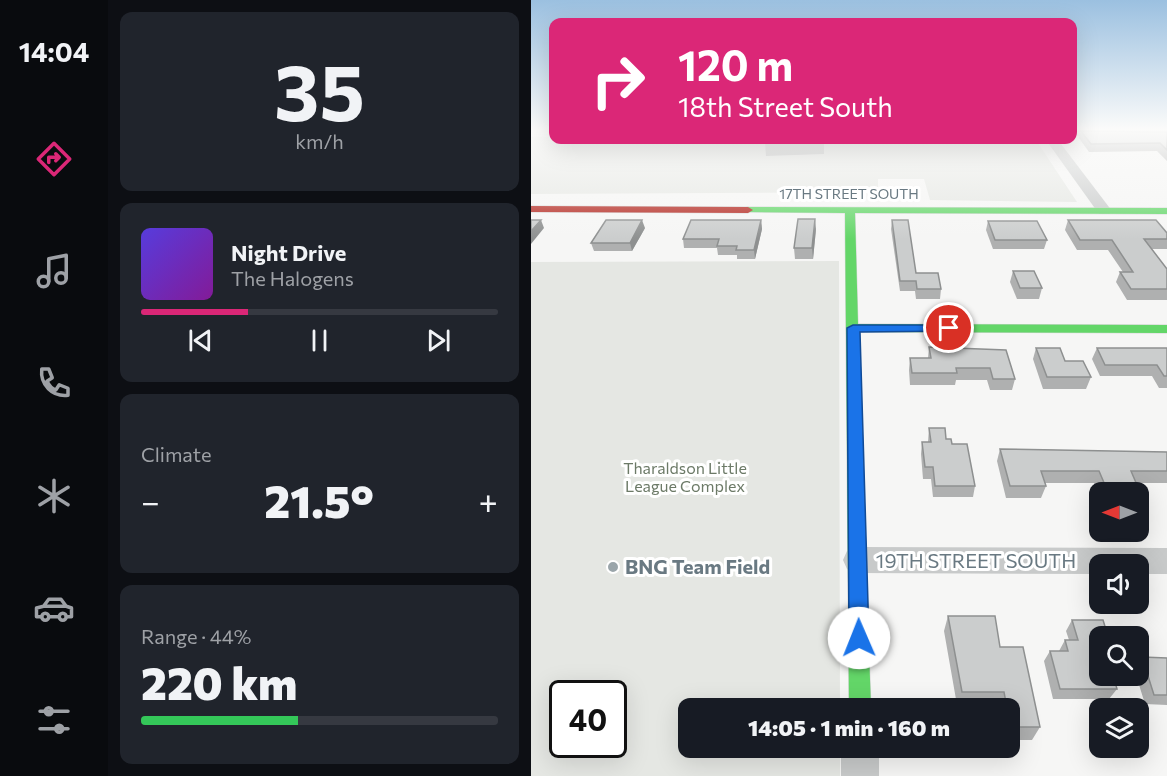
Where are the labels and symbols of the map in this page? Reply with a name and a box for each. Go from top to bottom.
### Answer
street label: 17TH STREET SOUTH [779,185,919,202]
pin [923,302,974,353]
park label: Tharaldson Little League Complex [623,458,747,495]
north arrow [1089,482,1149,542]
street label: 19TH STREET SOUTH [876,548,1076,572]
place label: BNG Team Field [625,554,770,578]
marker: BNG Team Field [606,560,620,574]
position arrow [827,606,891,670]
speed limit sign: 40 [549,680,627,758]

